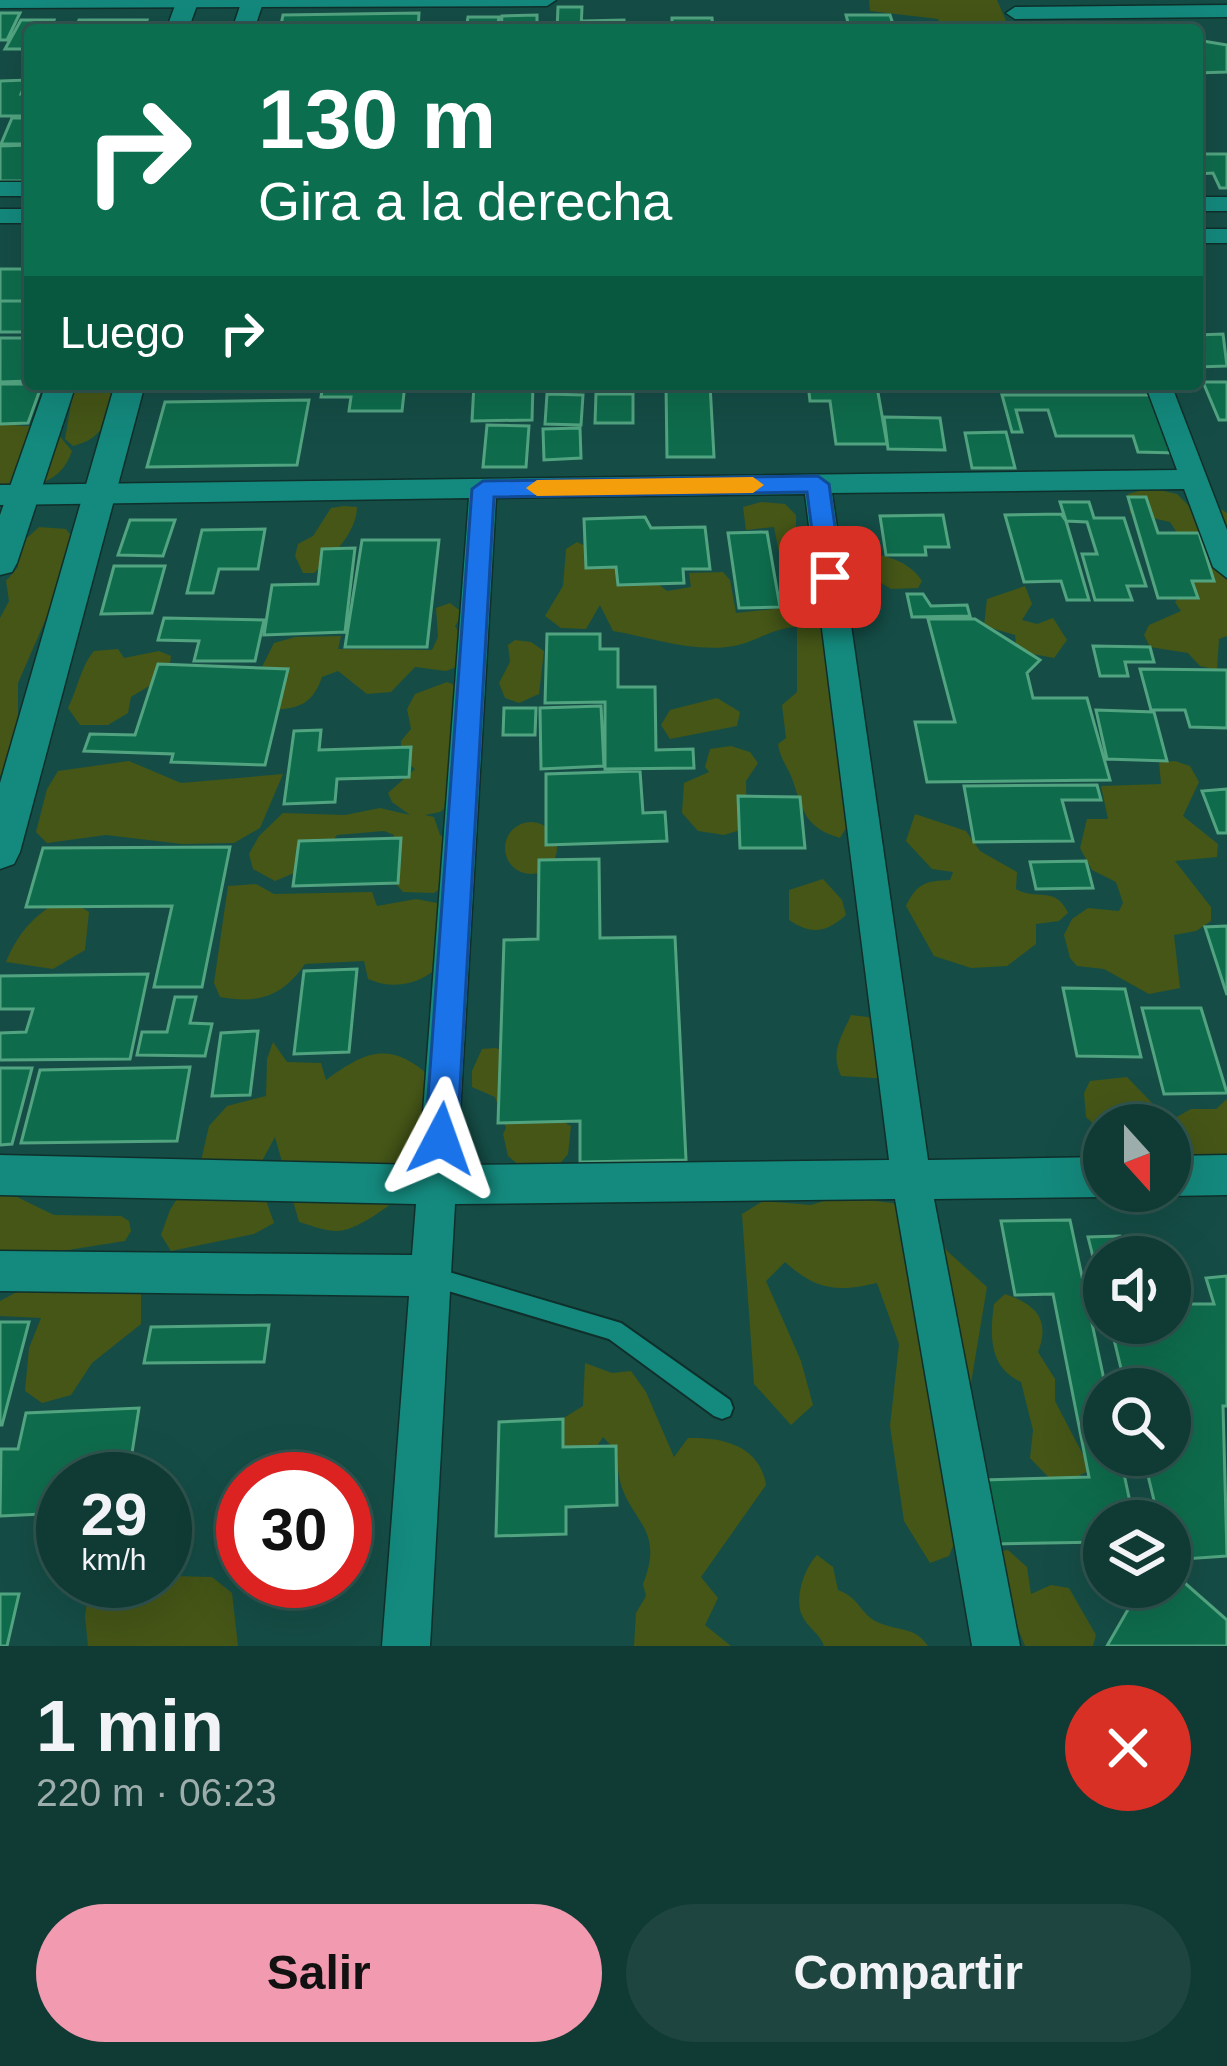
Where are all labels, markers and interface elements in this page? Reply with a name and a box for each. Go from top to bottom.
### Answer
icon: right [60,72,216,228]
text: 130 m [258,72,496,166]
text: Gira a la derecha [258,171,672,231]
icon: right [209,300,275,366]
text: Luego [60,307,185,358]
pin [779,526,881,628]
icon: arrive [797,544,863,610]
position arrow [378,1076,504,1202]
north arrow [1083,1104,1191,1212]
map controls [1083,1104,1191,1608]
button: sound [1083,1236,1191,1344]
button: search [1083,1368,1191,1476]
speed limit sign: 30 [216,1452,372,1608]
text: 29 [81,1481,147,1548]
button: layers [1083,1500,1191,1608]
text: km/h [81,1543,147,1576]
button: close [1065,1685,1191,1811]
text: 1 min [36,1686,224,1766]
text: 220 m · 06:23 [36,1771,277,1814]
button: Salir [36,1904,602,2042]
button: Compartir [626,1904,1191,2042]

